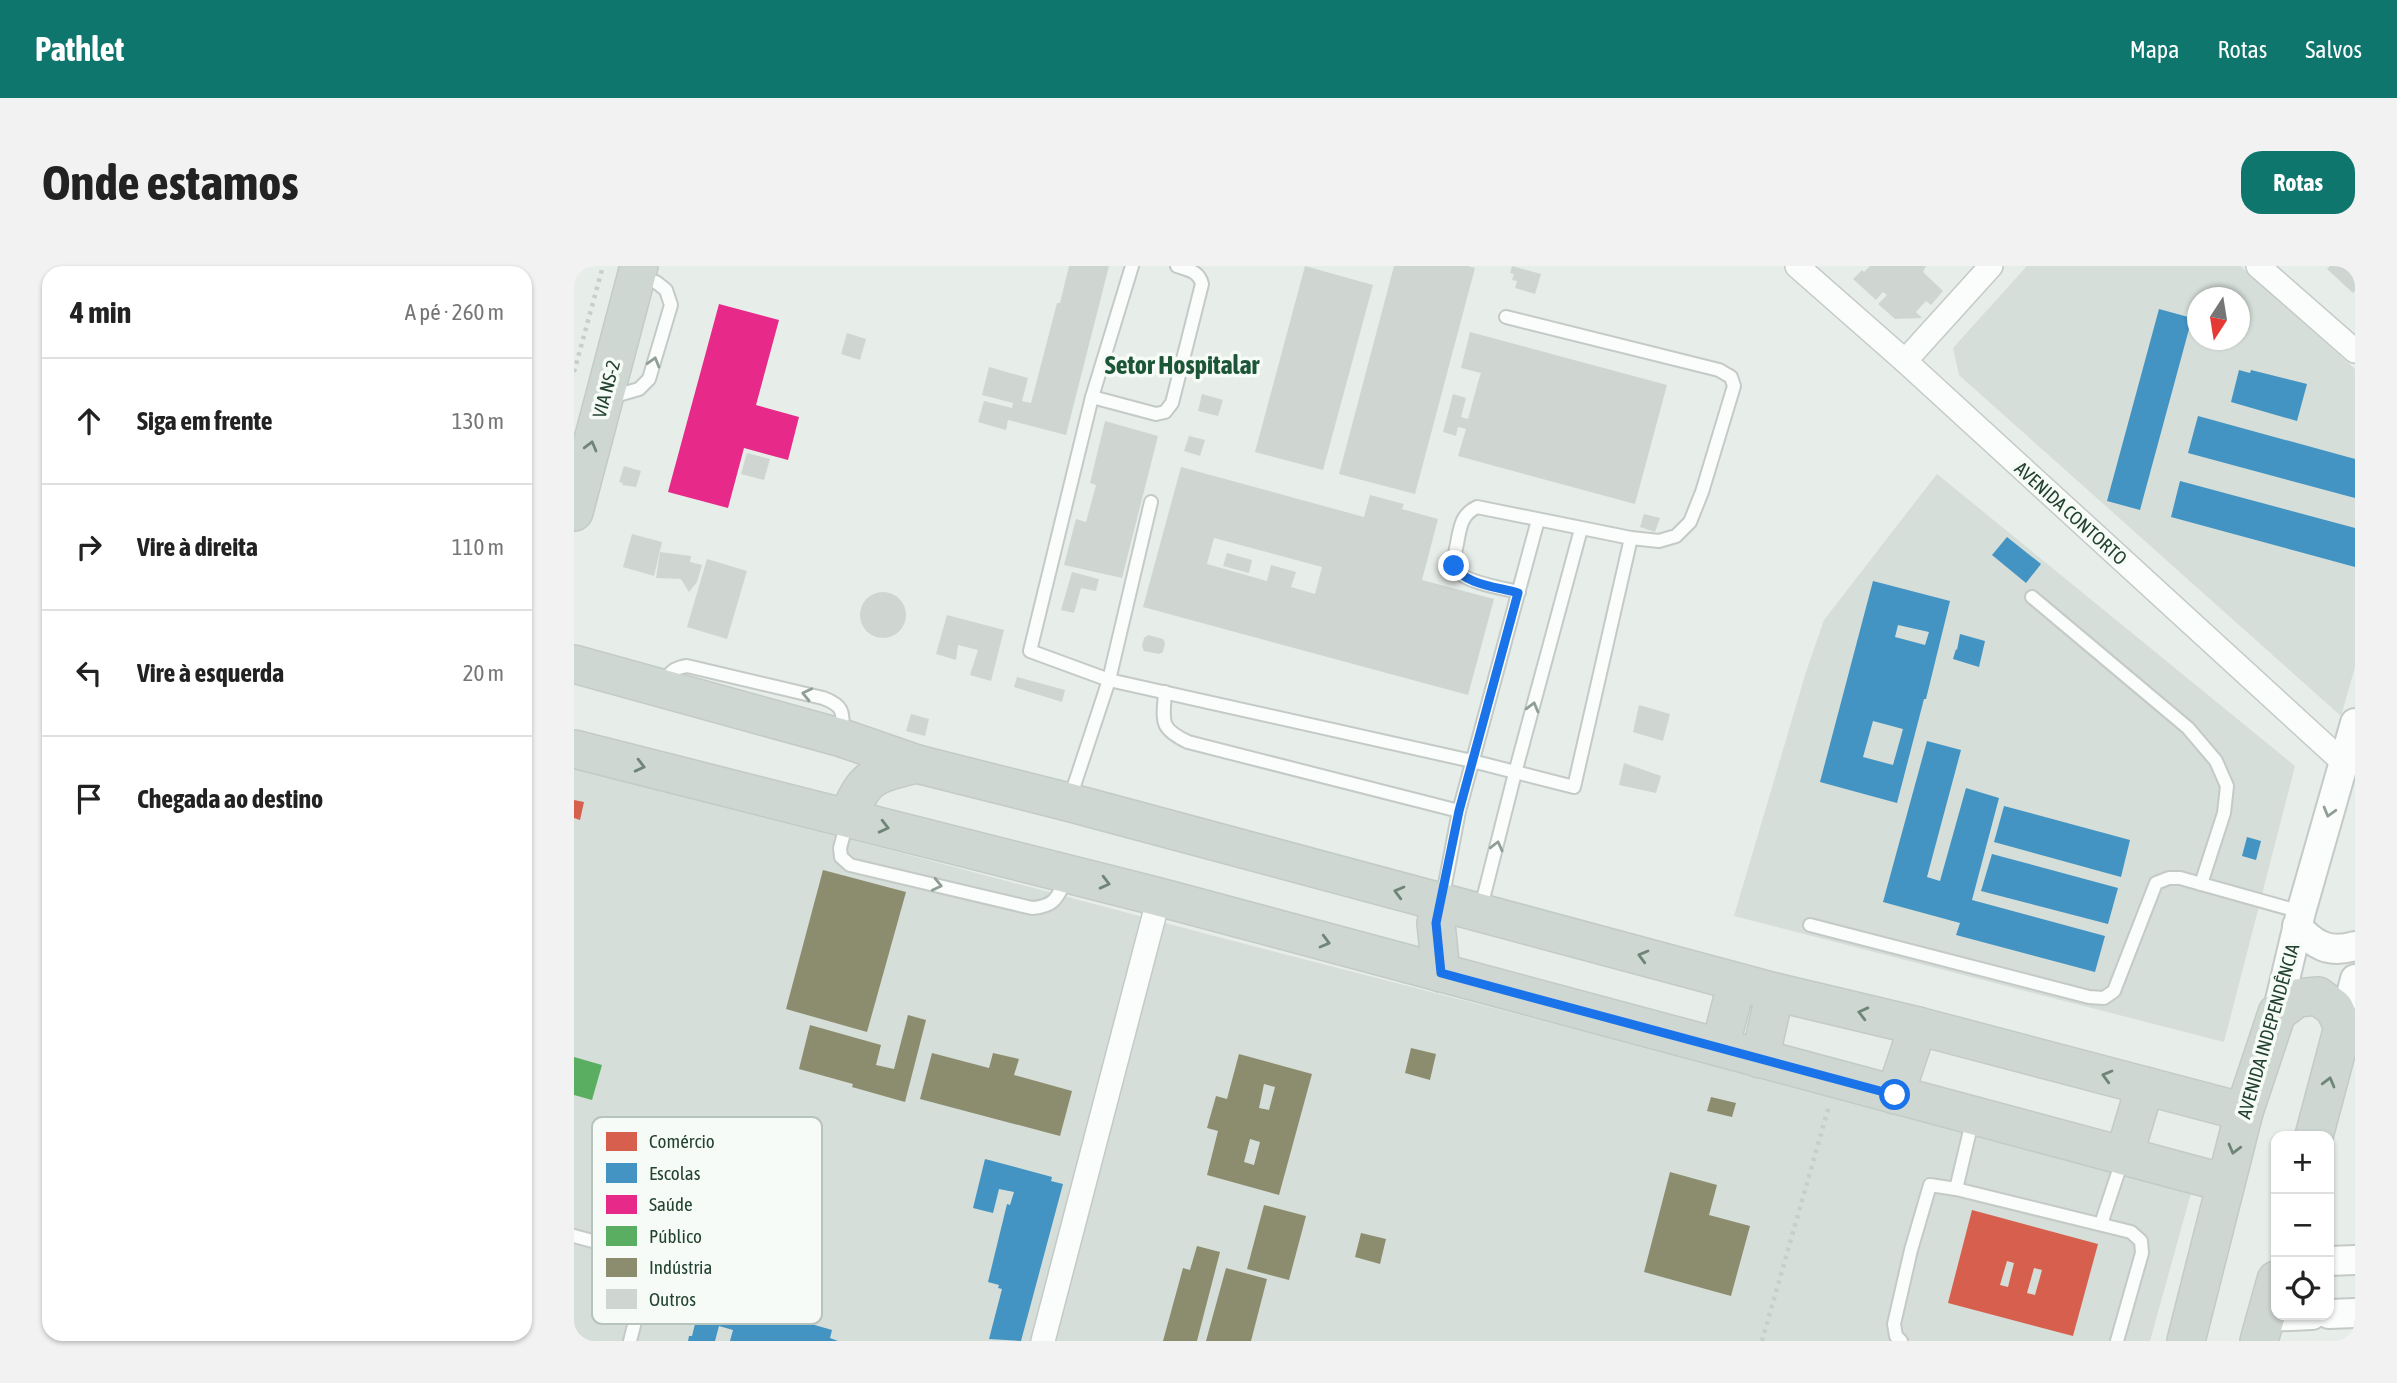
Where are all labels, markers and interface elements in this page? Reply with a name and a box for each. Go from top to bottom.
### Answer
text: Pathlet [35,30,124,68]
text: Mapa [2130,36,2179,63]
text: Rotas [2217,36,2267,63]
text: Salvos [2305,36,2362,63]
button: Rotas [2241,151,2355,214]
text: Onde estamos [42,154,299,210]
north arrow [2187,287,2250,350]
text: 4 min [70,295,131,329]
text: A pé · 260 m [405,299,504,325]
district label: Setor Hospitalar [1105,350,1261,380]
one-way arrow [646,357,660,369]
street label: VIA NS-2 [588,358,624,420]
icon: ahead [70,402,108,440]
text: Siga em frente [137,406,273,436]
text: 130 m [452,408,504,434]
one-way arrow [583,440,597,452]
street label: AVENIDA CONTORTO [2010,457,2132,569]
icon: right [70,528,108,566]
text: Vire à direita [137,532,258,562]
text: 110 m [452,534,504,560]
route end [1438,550,1469,581]
icon: left [70,654,108,692]
text: Vire à esquerda [137,658,284,688]
text: 20 m [463,660,504,686]
one-way arrow [801,688,813,702]
one-way arrow [1525,701,1539,713]
one-way arrow [634,758,646,772]
icon: arrive [70,780,108,818]
text: Chegada ao destino [137,784,323,814]
one-way arrow [2323,806,2338,818]
one-way arrow [878,819,890,833]
one-way arrow [1489,840,1503,852]
one-way arrow [1099,875,1111,889]
one-way arrow [931,877,943,892]
one-way arrow [1393,886,1405,900]
one-way arrow [1319,934,1331,948]
street label: AVENIDA INDEPENDÊNCIA [2232,940,2304,1121]
one-way arrow [1637,950,1649,964]
one-way arrow [1857,1007,1869,1021]
one-way arrow [2101,1070,2113,1084]
one-way arrow [2321,1076,2335,1088]
route start [1879,1079,1910,1110]
legend [592,1117,822,1324]
text: Comércio [649,1130,715,1152]
map controls [2271,1131,2334,1320]
button: + [2271,1131,2334,1194]
one-way arrow [2228,1142,2242,1154]
text: Escolas [649,1162,701,1184]
text: Saúde [649,1193,693,1215]
button: − [2271,1194,2334,1257]
text: Público [649,1225,702,1247]
text: Indústria [649,1256,712,1278]
button: locate [2271,1257,2334,1320]
text: Outros [649,1288,696,1310]

